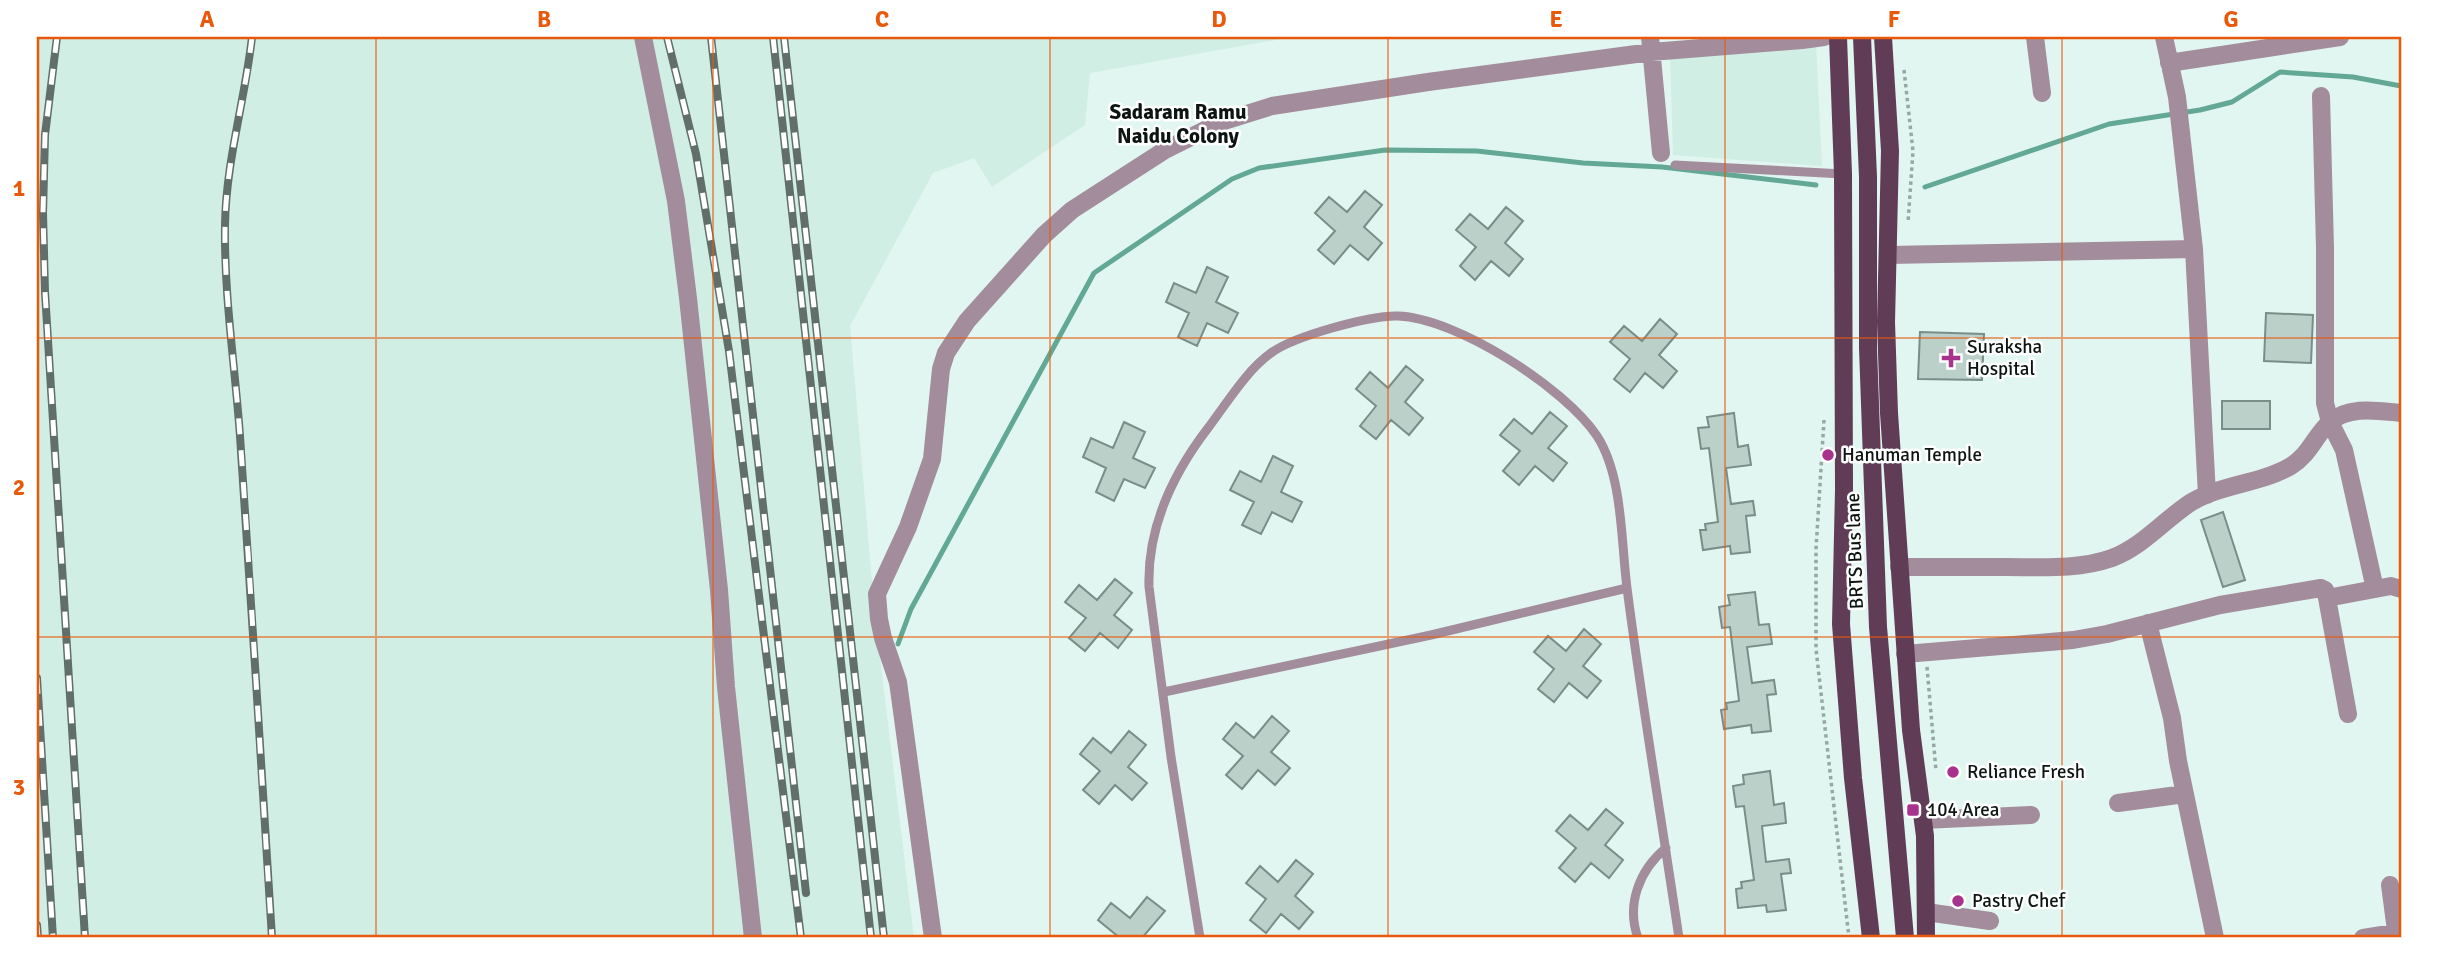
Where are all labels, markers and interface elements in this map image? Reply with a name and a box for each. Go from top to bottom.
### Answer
text: A [200,5,215,34]
text: B [537,5,551,34]
text: C [875,5,889,34]
text: D [1211,5,1227,34]
text: E [1549,5,1563,34]
text: F [1888,5,1900,34]
text: G [2223,5,2239,34]
district label: Sadaram Ramu Naidu Colony [1109,99,1247,149]
text: 1 [13,174,25,203]
place label: Suraksha Hospital [1967,335,2042,381]
marker: Suraksha Hospital [1941,348,1961,368]
place label: Hanuman Temple [1842,443,1982,467]
marker: Hanuman Temple [1820,447,1836,463]
text: 2 [13,473,25,502]
street label: BRTS Bus lane [1841,492,1869,610]
place label: Reliance Fresh [1967,760,2085,784]
marker: Reliance Fresh [1945,764,1961,780]
text: 3 [13,773,25,802]
place label: 104 Area [1927,798,1999,822]
marker: 104 Area [1905,802,1921,818]
place label: Pastry Chef [1972,889,2067,913]
marker: Pastry Chef [1950,893,1966,909]

